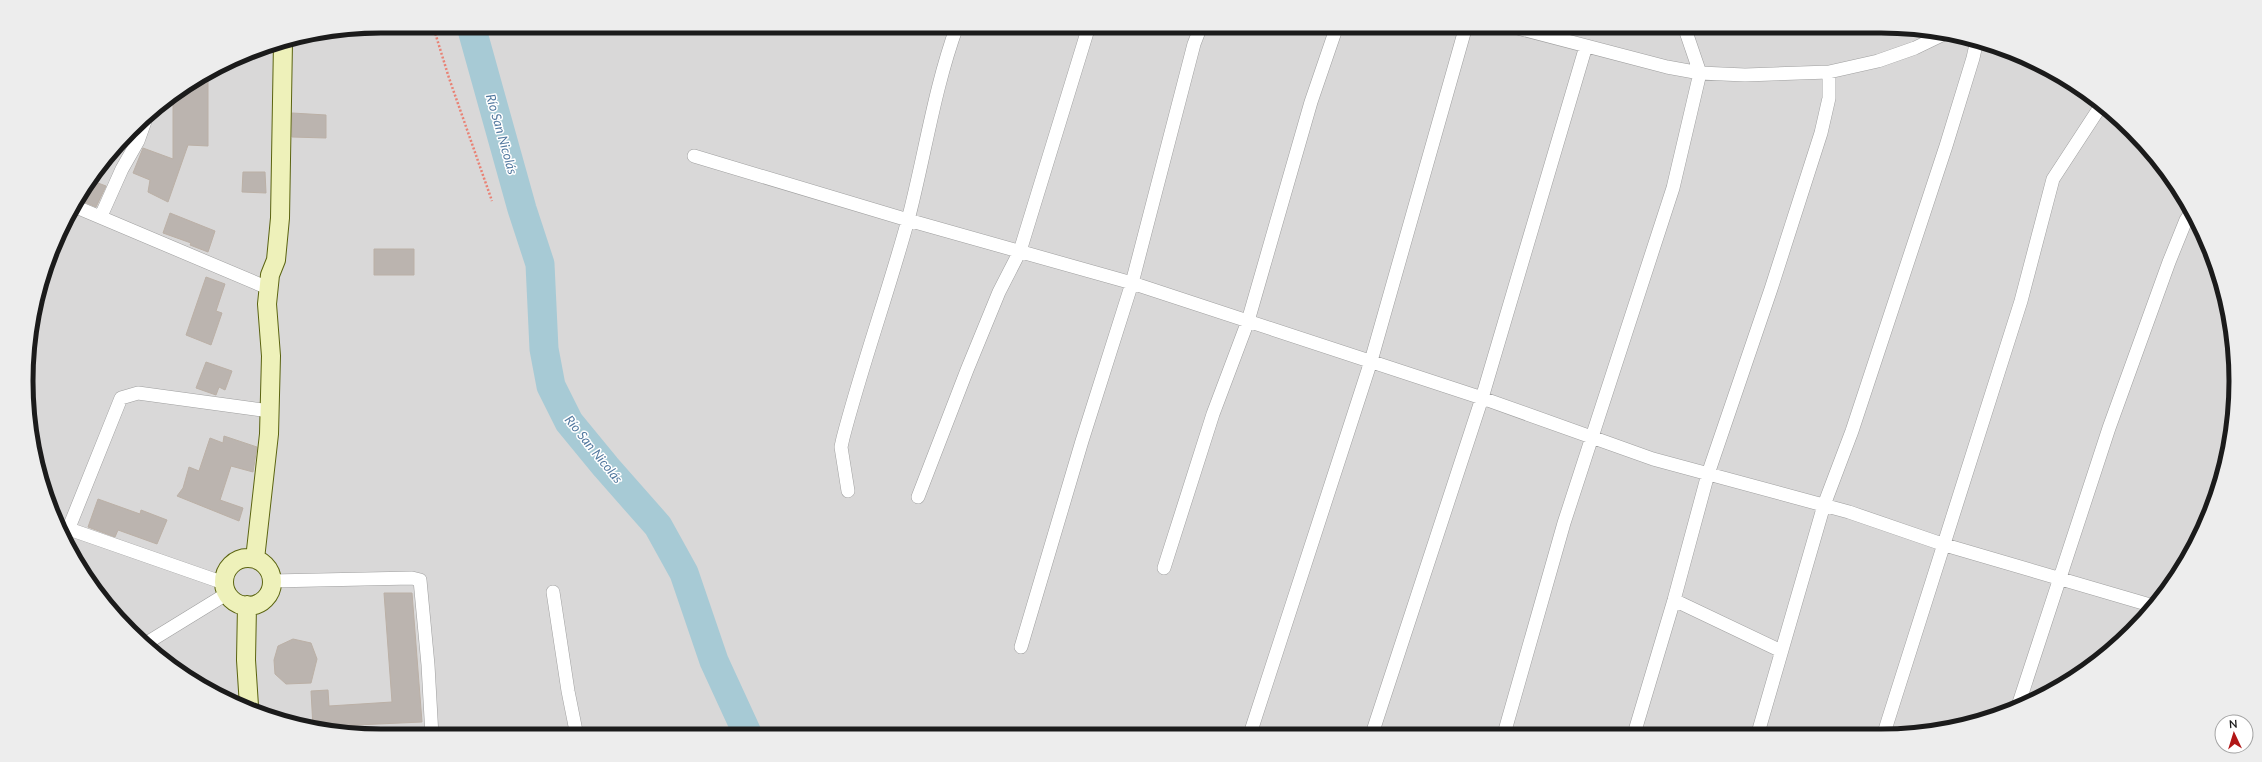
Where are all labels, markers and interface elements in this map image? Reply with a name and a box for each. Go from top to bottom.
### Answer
water label: Río San Nicolás [483,92,521,176]
water label: Río San Nicolás [562,412,626,486]
north arrow [2214,714,2254,754]
text: N [2229,717,2238,730]

